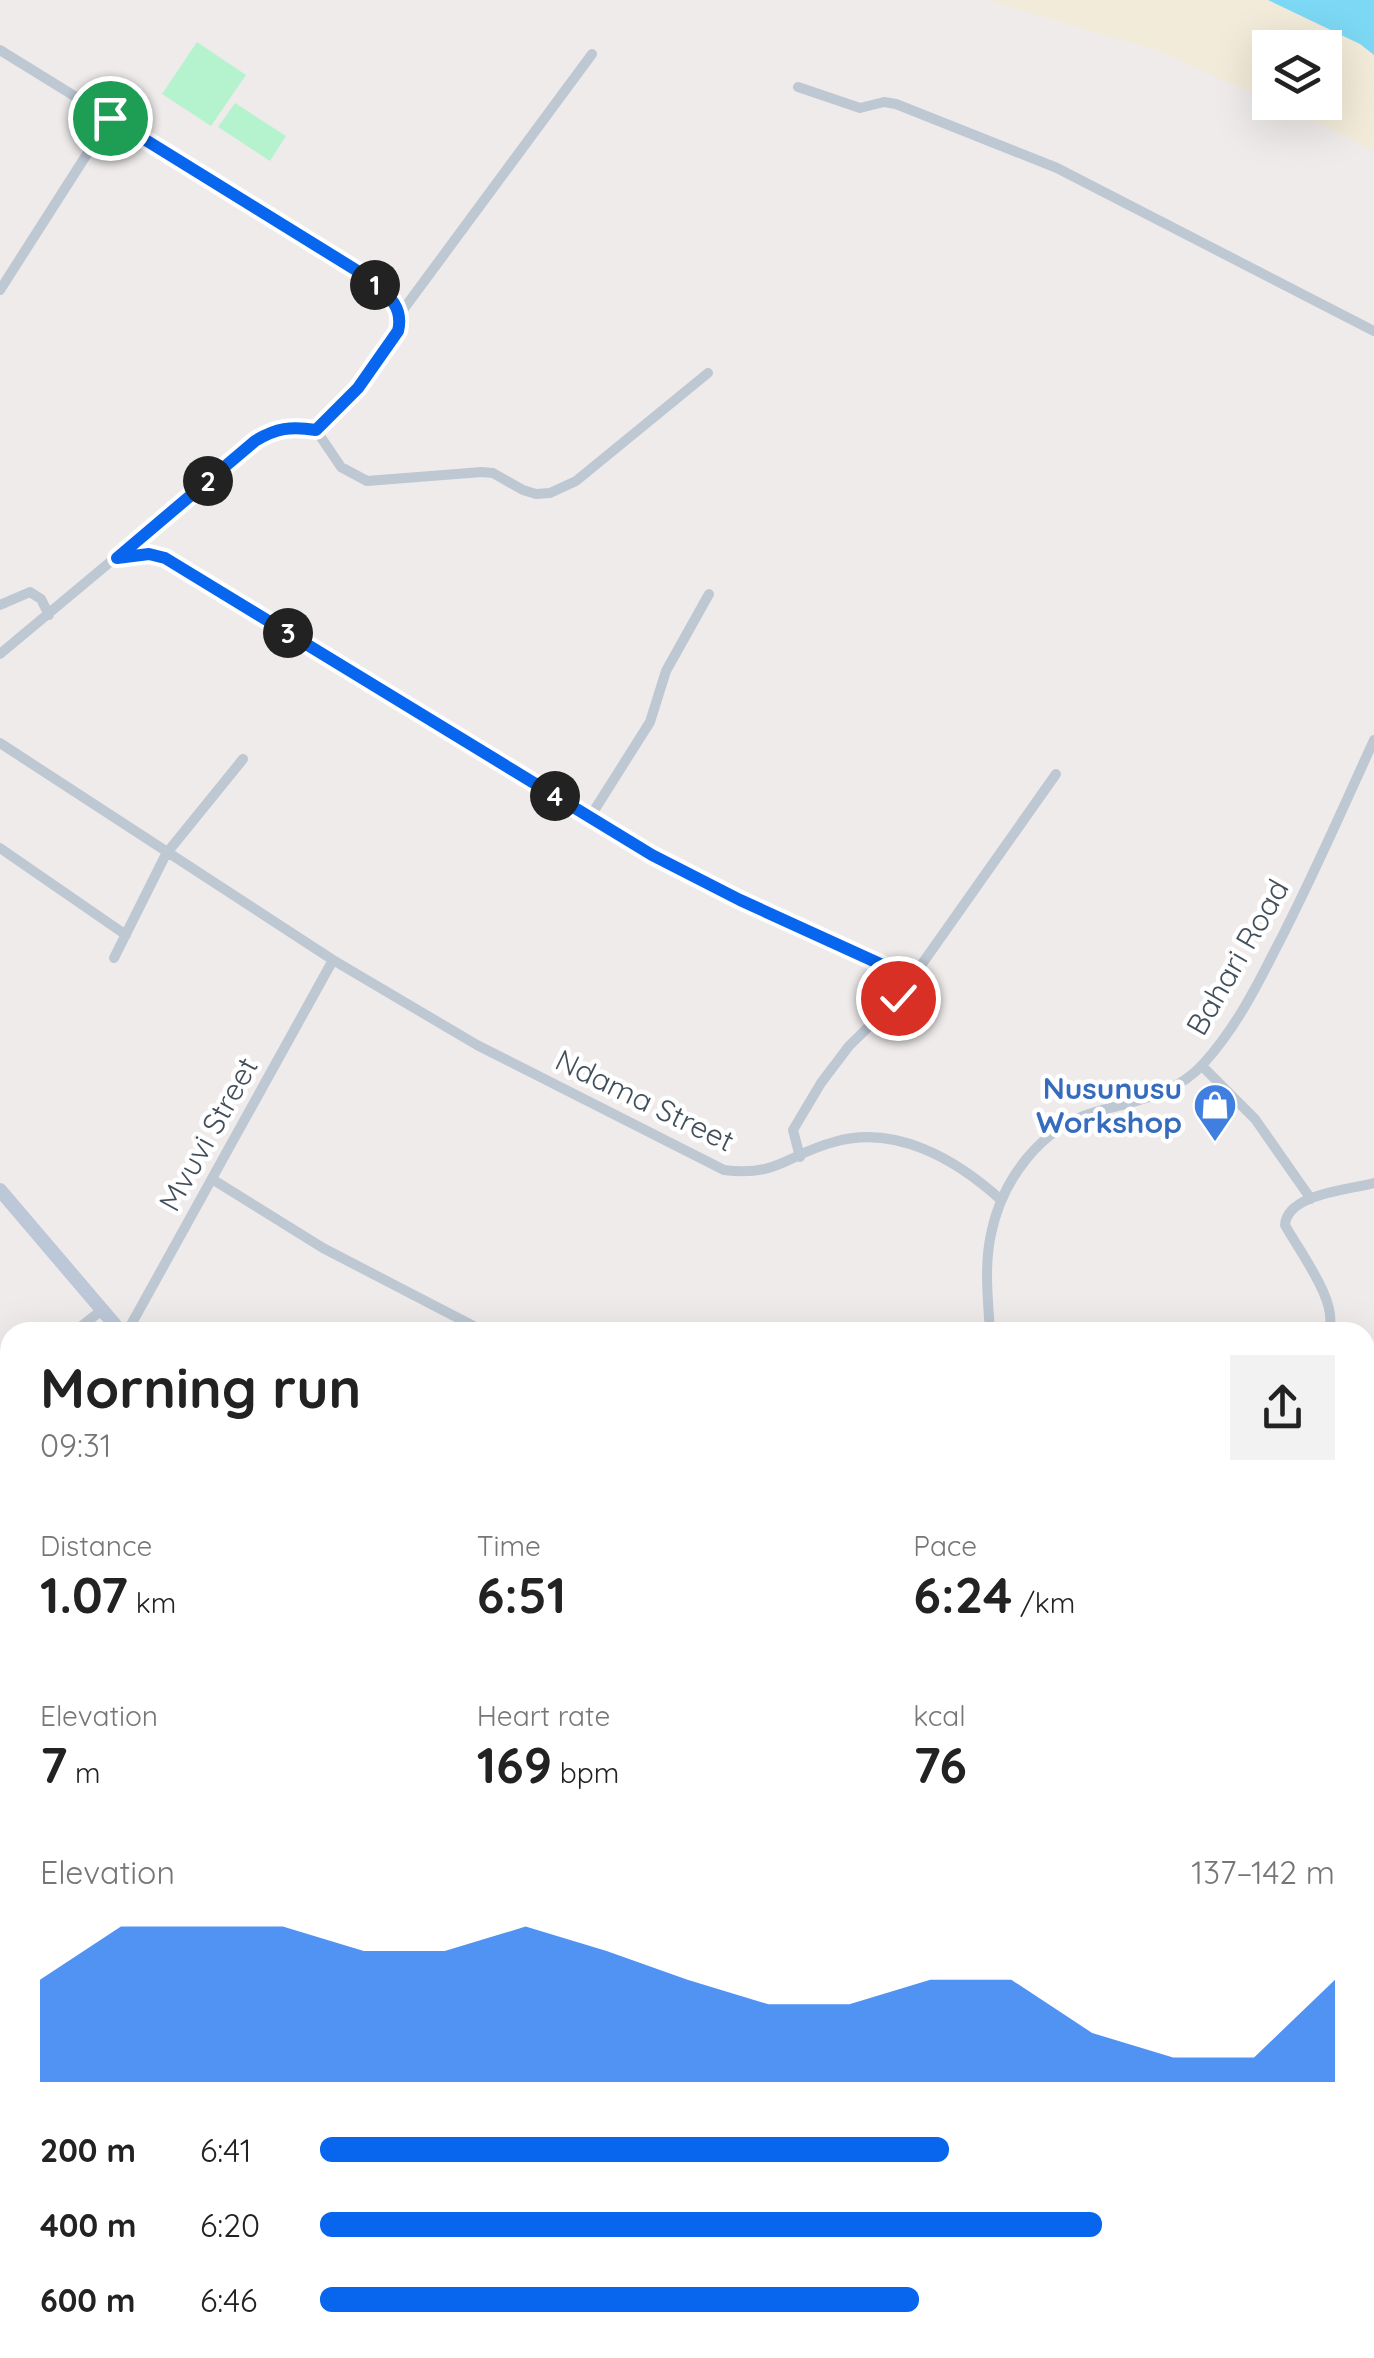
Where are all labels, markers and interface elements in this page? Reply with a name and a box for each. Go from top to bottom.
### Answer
map controls [1252,30,1342,120]
button: layers [1252,30,1342,120]
pin [68,76,153,161]
icon: arrive [83,91,138,146]
pin: 1 [350,260,400,310]
text: 1 [370,267,380,302]
pin: 2 [183,456,233,506]
text: 2 [200,463,216,498]
pin: 3 [263,608,313,658]
text: 3 [280,615,296,650]
pin: 4 [530,771,580,821]
text: 4 [547,778,563,813]
street label: Bahari Road [1177,872,1297,1042]
pin [856,956,941,1041]
icon: check [871,971,926,1026]
street label: Ndama Street [550,1040,740,1160]
street label: Mvuvi Street [150,1050,266,1218]
place label: Nusunusu Workshop [1036,1069,1182,1141]
shop icon: Nusunusu Workshop [1192,1082,1238,1143]
text: Morning run [40,1353,361,1422]
button: share [1230,1355,1335,1460]
text: 09:31 [40,1425,112,1465]
text: Distance [40,1528,152,1563]
text: Time [477,1528,541,1563]
text: Pace [913,1528,977,1563]
text: 1.07 [40,1563,128,1626]
text: 6:51 [477,1563,566,1626]
text: 6:24 [913,1563,1012,1626]
text: km [128,1585,176,1620]
text: /km [1012,1585,1075,1620]
text: Elevation [40,1698,158,1733]
text: Heart rate [477,1698,610,1733]
text: kcal [913,1698,966,1733]
text: 7 [40,1733,67,1796]
text: 169 [477,1733,552,1796]
text: 76 [913,1733,967,1796]
text: m [67,1755,101,1790]
text: bpm [552,1755,619,1790]
text: Elevation [40,1852,175,1892]
text: 137–142 m [1191,1852,1335,1892]
text: 200 m [40,2130,136,2170]
text: 6:41 [200,2130,252,2170]
text: 400 m [40,2205,137,2245]
text: 6:20 [200,2205,260,2245]
text: 600 m [40,2280,135,2320]
text: 6:46 [200,2280,257,2320]

